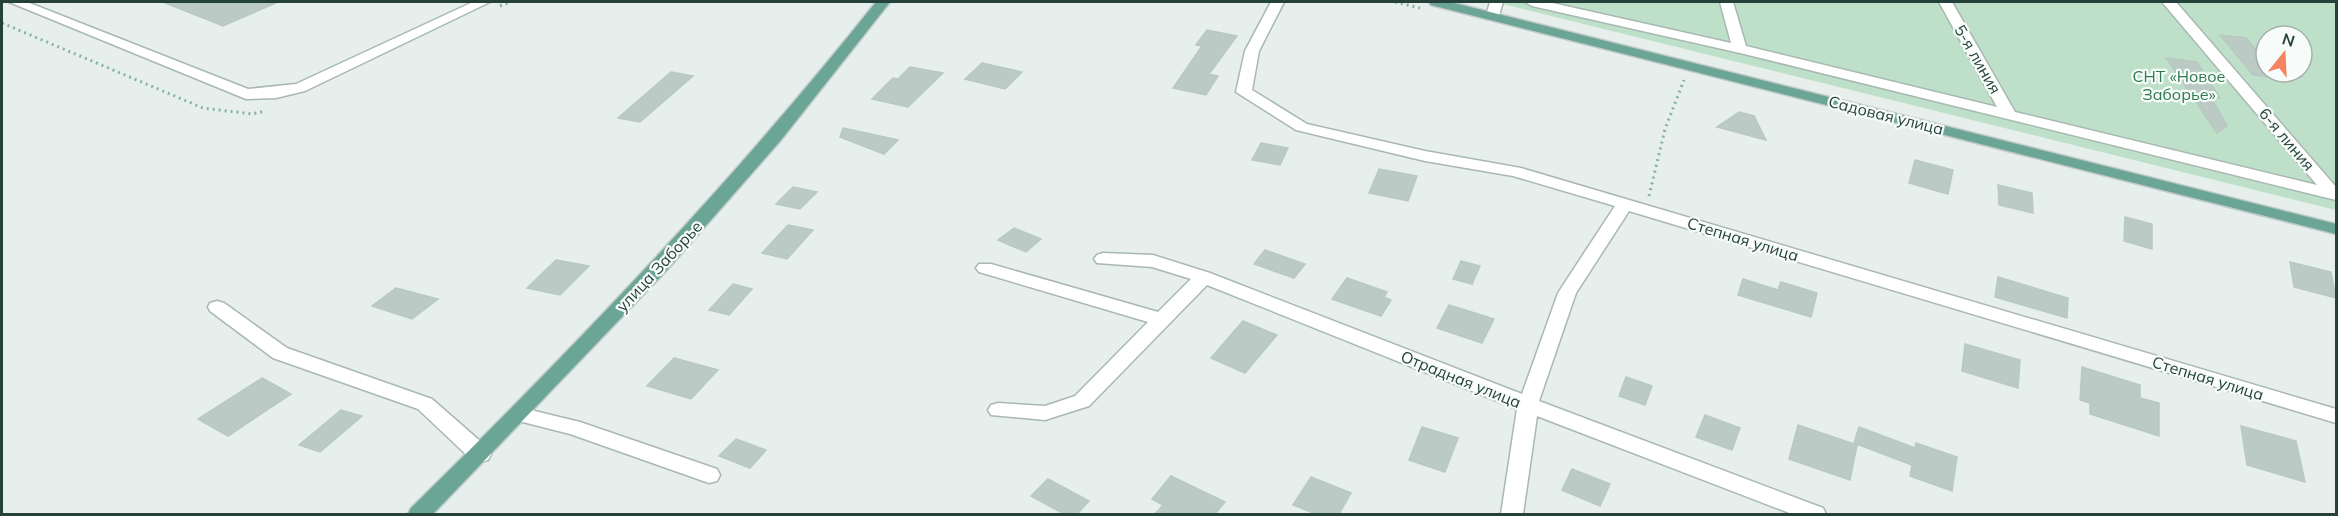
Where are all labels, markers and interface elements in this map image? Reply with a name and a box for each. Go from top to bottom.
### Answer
street label: 5-я линия [1950,21,2006,97]
north arrow [2254,24,2314,84]
text: N [2280,28,2297,51]
park label: СНТ «Новое Заборье» [2133,66,2226,104]
street label: Садовая улица [1826,91,1946,139]
street label: 6-я линия [2255,103,2319,175]
street label: Степная улица [1685,213,1801,265]
street label: улица Заборье [612,216,706,316]
street label: Отрадная улица [1398,346,1524,412]
street label: Степная улица [2150,352,2266,404]

